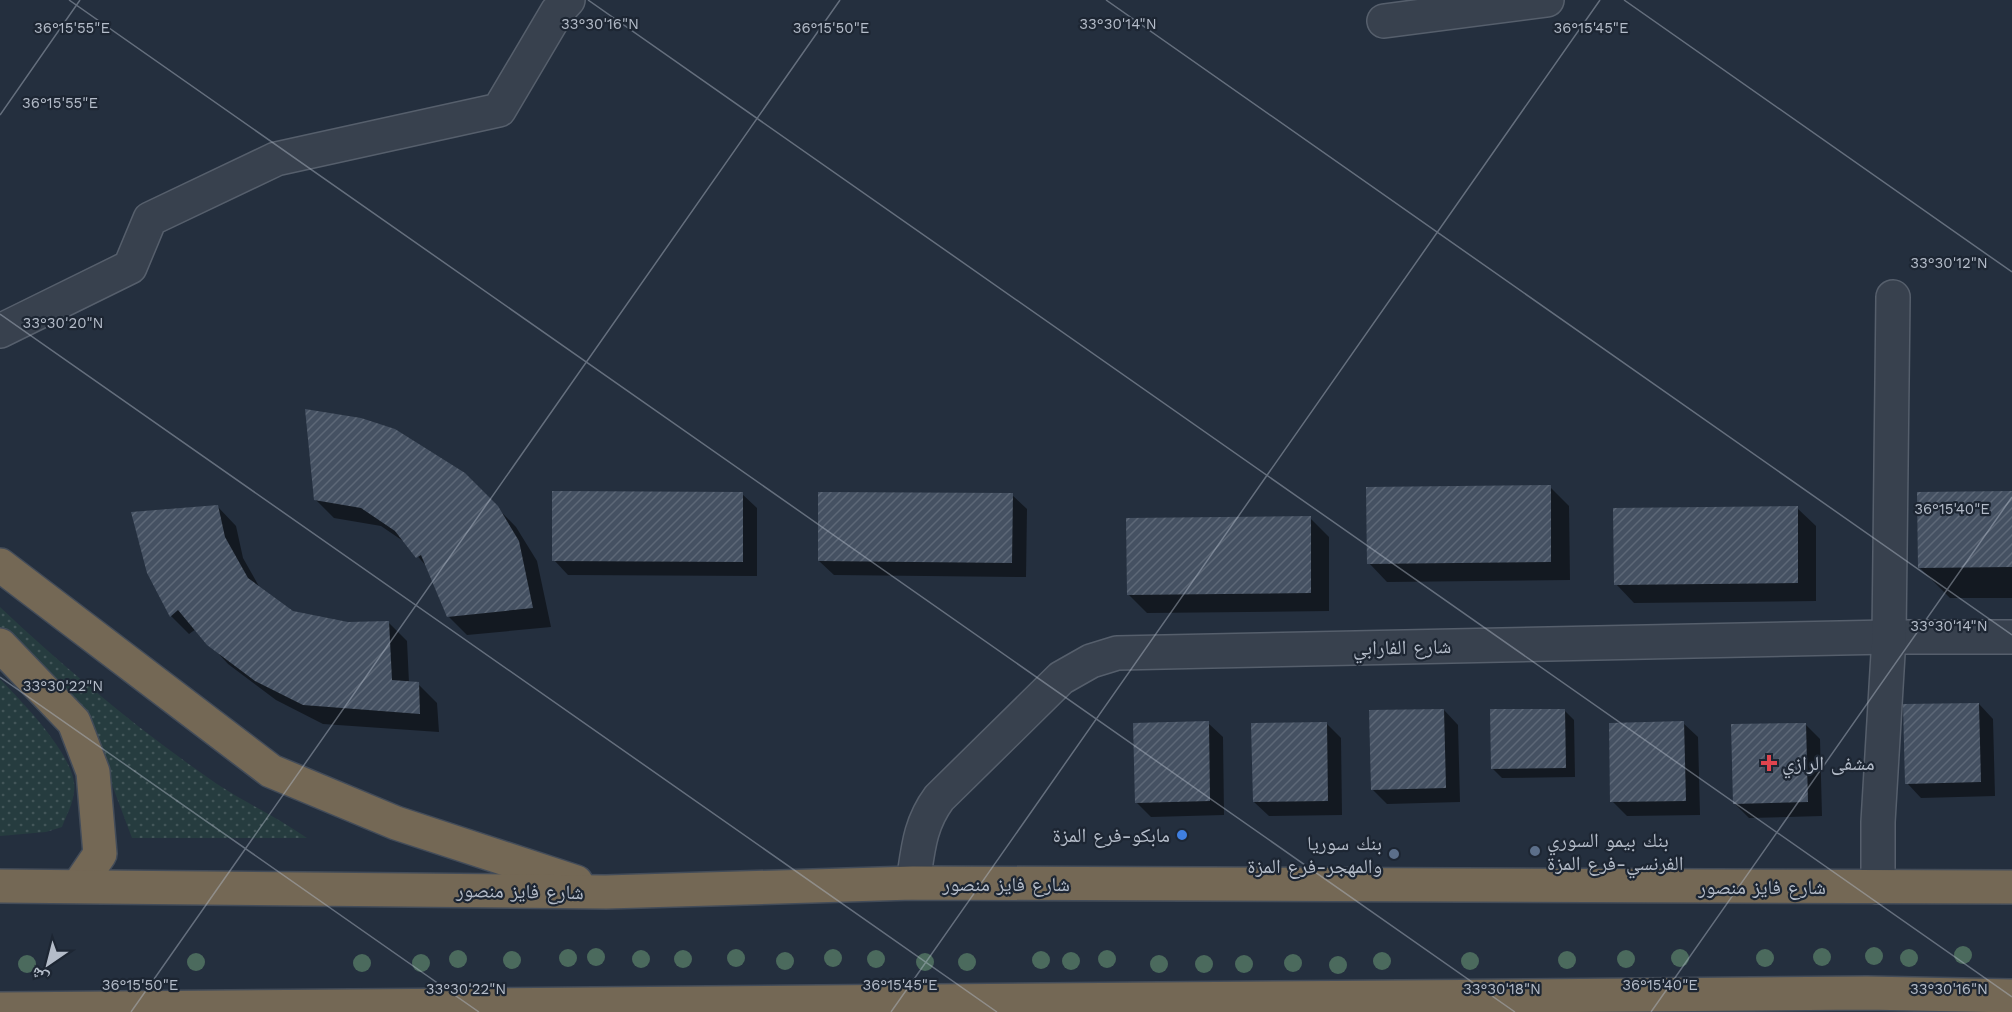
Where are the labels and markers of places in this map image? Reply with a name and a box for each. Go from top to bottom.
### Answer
place label: مشفى الرازي [1782,751,1875,779]
marker: مشفى الرازي [1760,754,1778,772]
place label: مابكو-فرع المزة [1053,823,1170,848]
marker: مابكو-فرع المزة [1175,828,1189,842]
place label: بنك بيمو السوري الفرنسي-فرع المزة [1547,828,1683,879]
place label: بنك سوريا والمهجر-فرع المزة [1247,831,1382,879]
marker: بنك بيمو السوري الفرنسي-فرع المزة [1528,844,1542,858]
marker: بنك سوريا والمهجر-فرع المزة [1387,847,1401,861]

